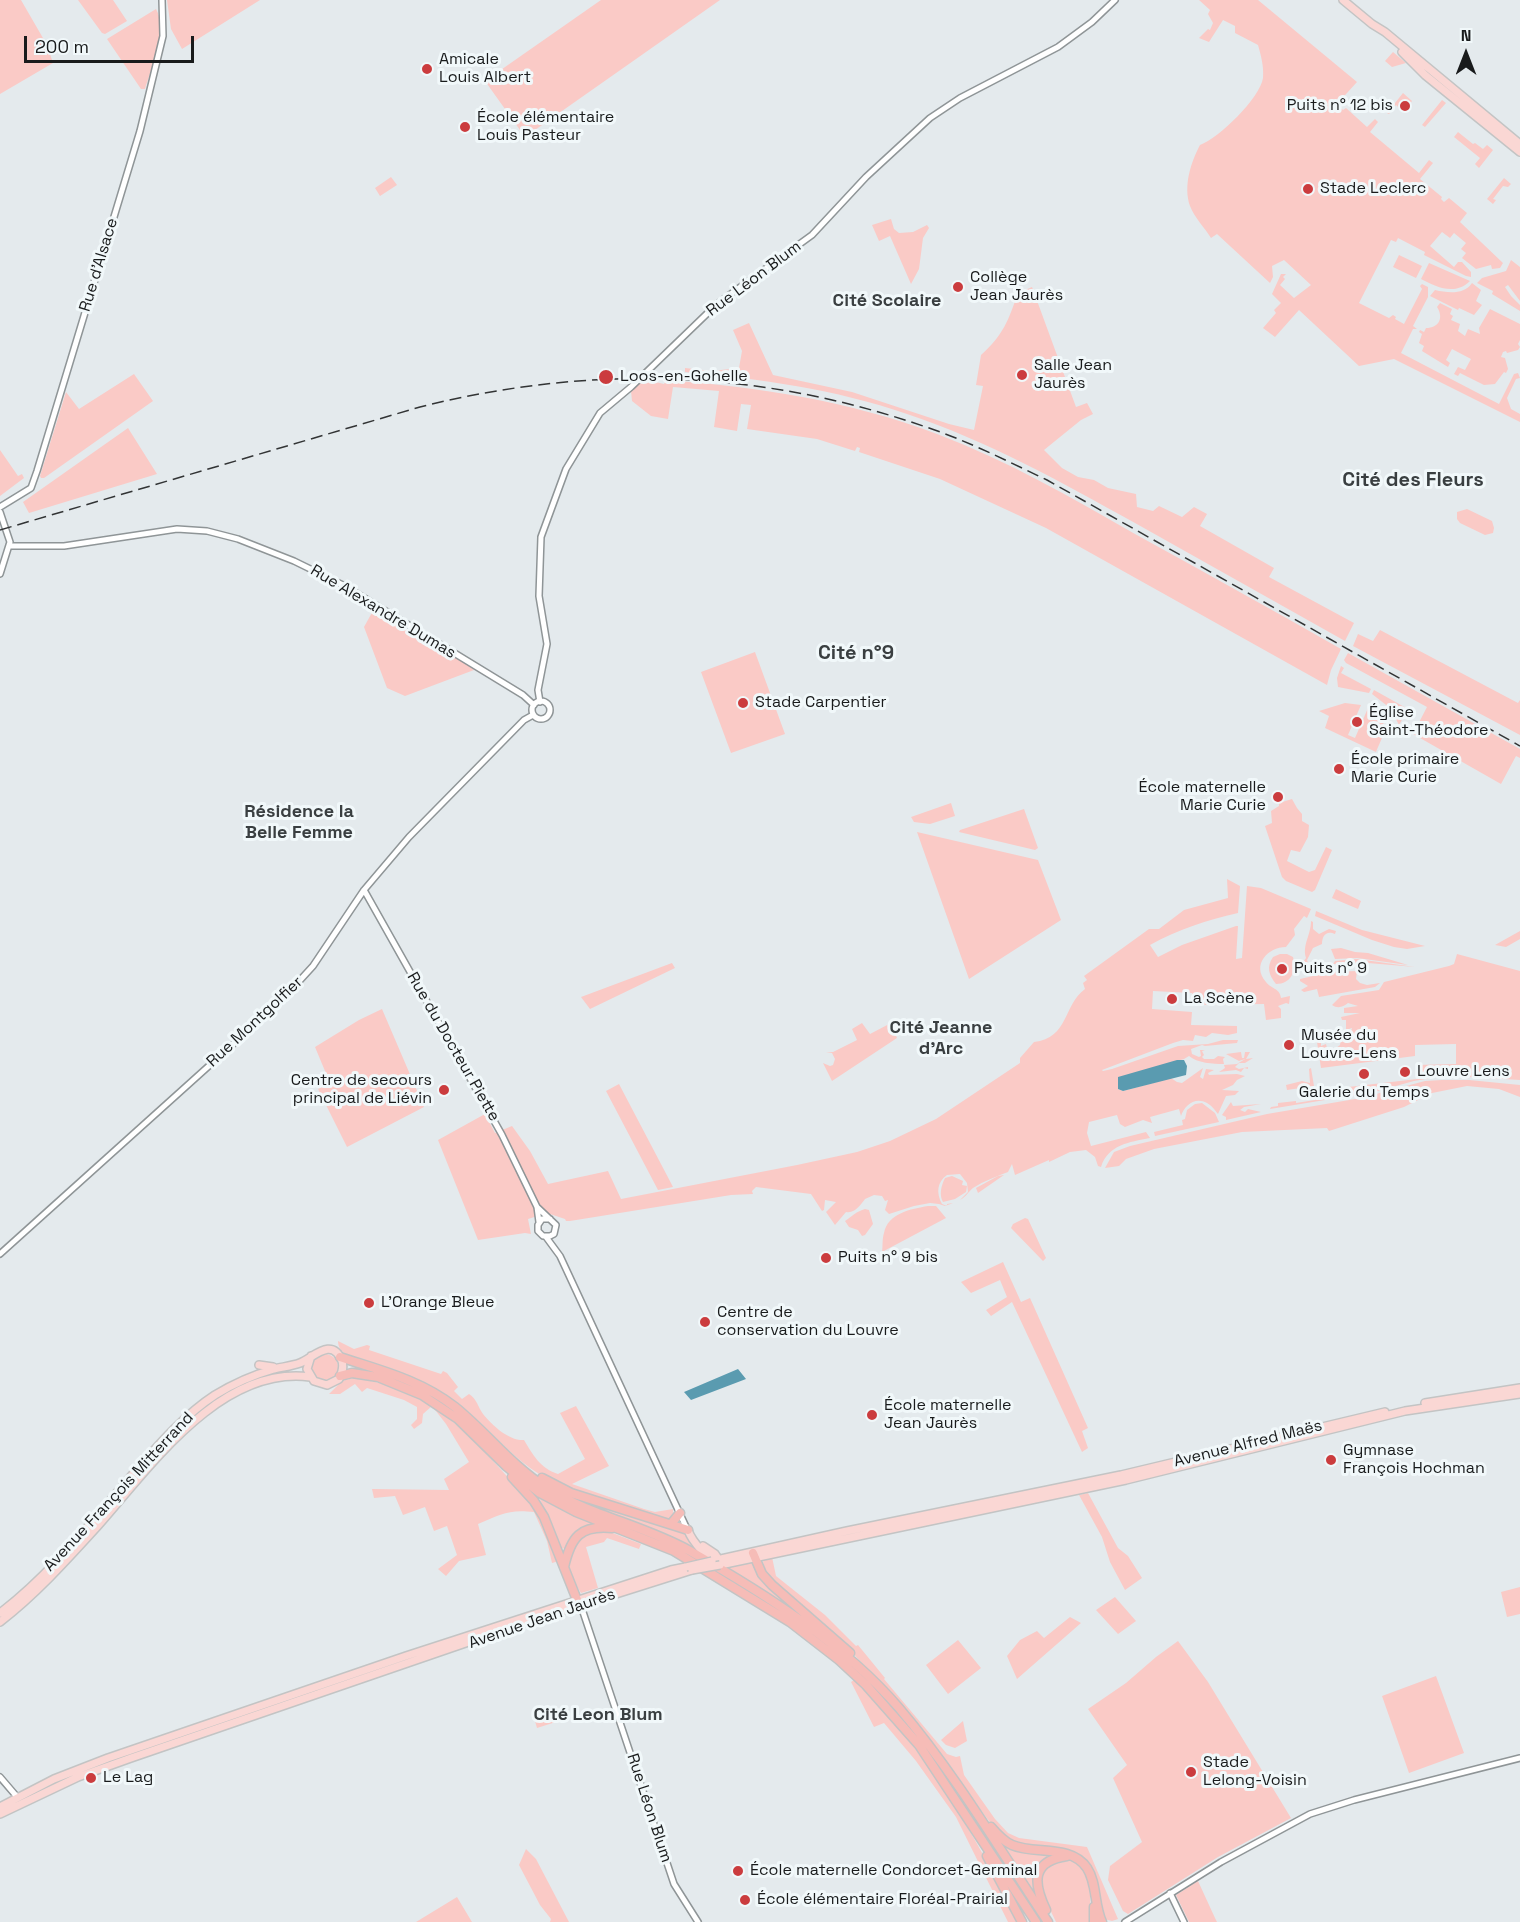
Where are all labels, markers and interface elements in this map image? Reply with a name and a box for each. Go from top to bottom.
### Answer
scale bar [27,24,196,62]
north arrow [1436,24,1496,84]
text: N [1461,25,1471,46]
text: 200 m [35,35,89,58]
place label: Amicale Louis Albert [439,50,531,88]
marker: Amicale Louis Albert [420,62,434,76]
place label: Puits n° 12 bis [1287,96,1393,116]
marker: Puits n° 12 bis [1398,99,1412,113]
place label: École élémentaire Louis Pasteur [477,108,614,146]
marker: École élémentaire Louis Pasteur [458,120,472,134]
place label: Stade Leclerc [1320,179,1426,199]
marker: Stade Leclerc [1301,182,1315,196]
street label: Rue d'Alsace [76,216,122,314]
street label: Rue Léon Blum [703,237,805,321]
place label: Collège Jean Jaurès [970,268,1063,306]
marker: Collège Jean Jaurès [951,280,965,294]
district label: Cité Scolaire [833,290,941,312]
place label: Salle Jean Jaurès [1034,356,1112,394]
place label: Loos-en-Gohelle [620,367,748,387]
marker: Loos-en-Gohelle [597,368,615,386]
marker: Salle Jean Jaurès [1015,368,1029,382]
district label: Cité des Fleurs [1342,469,1484,493]
street label: Rue Alexandre Dumas [307,561,459,663]
district label: Cité n°9 [818,642,894,666]
place label: Stade Carpentier [755,693,887,713]
marker: Stade Carpentier [736,696,750,710]
place label: Église Saint-Théodore [1369,703,1489,741]
marker: Église Saint-Théodore [1350,715,1364,729]
place label: École primaire Marie Curie [1351,750,1459,788]
marker: École primaire Marie Curie [1332,762,1346,776]
place label: École maternelle Marie Curie [1138,778,1266,816]
marker: École maternelle Marie Curie [1271,790,1285,804]
district label: Résidence la Belle Femme [244,801,354,844]
place label: Puits n° 9 [1294,959,1367,979]
marker: Puits n° 9 [1275,962,1289,976]
street label: Rue du Docteur Piette [402,969,504,1125]
street label: Rue Montgolfier [203,973,307,1071]
place label: La Scène [1184,989,1254,1009]
marker: La Scène [1165,992,1179,1006]
district label: Cité Jeanne d'Arc [890,1017,992,1060]
place label: Musée du Louvre-Lens [1301,1026,1397,1064]
marker: Musée du Louvre-Lens [1282,1038,1296,1052]
place label: Louvre Lens [1417,1062,1510,1082]
marker: Louvre Lens [1398,1065,1412,1079]
marker: Galerie du Temps [1357,1067,1371,1081]
place label: Centre de secours principal de Liévin [291,1071,432,1109]
marker: Centre de secours principal de Liévin [437,1083,451,1097]
place label: Galerie du Temps [1299,1083,1429,1103]
place label: Puits n° 9 bis [838,1248,938,1268]
marker: Puits n° 9 bis [819,1251,833,1265]
place label: L'Orange Bleue [381,1293,494,1313]
marker: L'Orange Bleue [362,1296,376,1310]
place label: Centre de conservation du Louvre [717,1303,899,1341]
marker: Centre de conservation du Louvre [698,1315,712,1329]
place label: École maternelle Jean Jaurès [884,1396,1012,1434]
street label: Avenue François Mitterrand [40,1408,198,1576]
marker: École maternelle Jean Jaurès [865,1408,879,1422]
street label: Avenue Alfred Maës [1172,1416,1324,1472]
place label: Gymnase François Hochman [1343,1441,1485,1479]
marker: Gymnase François Hochman [1324,1453,1338,1467]
street label: Avenue Jean Jaurès [466,1585,618,1653]
district label: Cité Leon Blum [533,1704,663,1726]
street label: Rue Léon Blum [622,1751,676,1865]
place label: Stade Lelong-Voisin [1203,1753,1307,1791]
marker: Stade Lelong-Voisin [1184,1765,1198,1779]
place label: Le Lag [103,1768,153,1788]
marker: Le Lag [84,1771,98,1785]
place label: École maternelle Condorcet-Germinal [750,1861,1037,1881]
marker: École maternelle Condorcet-Germinal [731,1864,745,1878]
place label: École élémentaire Floréal-Prairial [757,1890,1008,1910]
marker: École élémentaire Floréal-Prairial [738,1893,752,1907]

